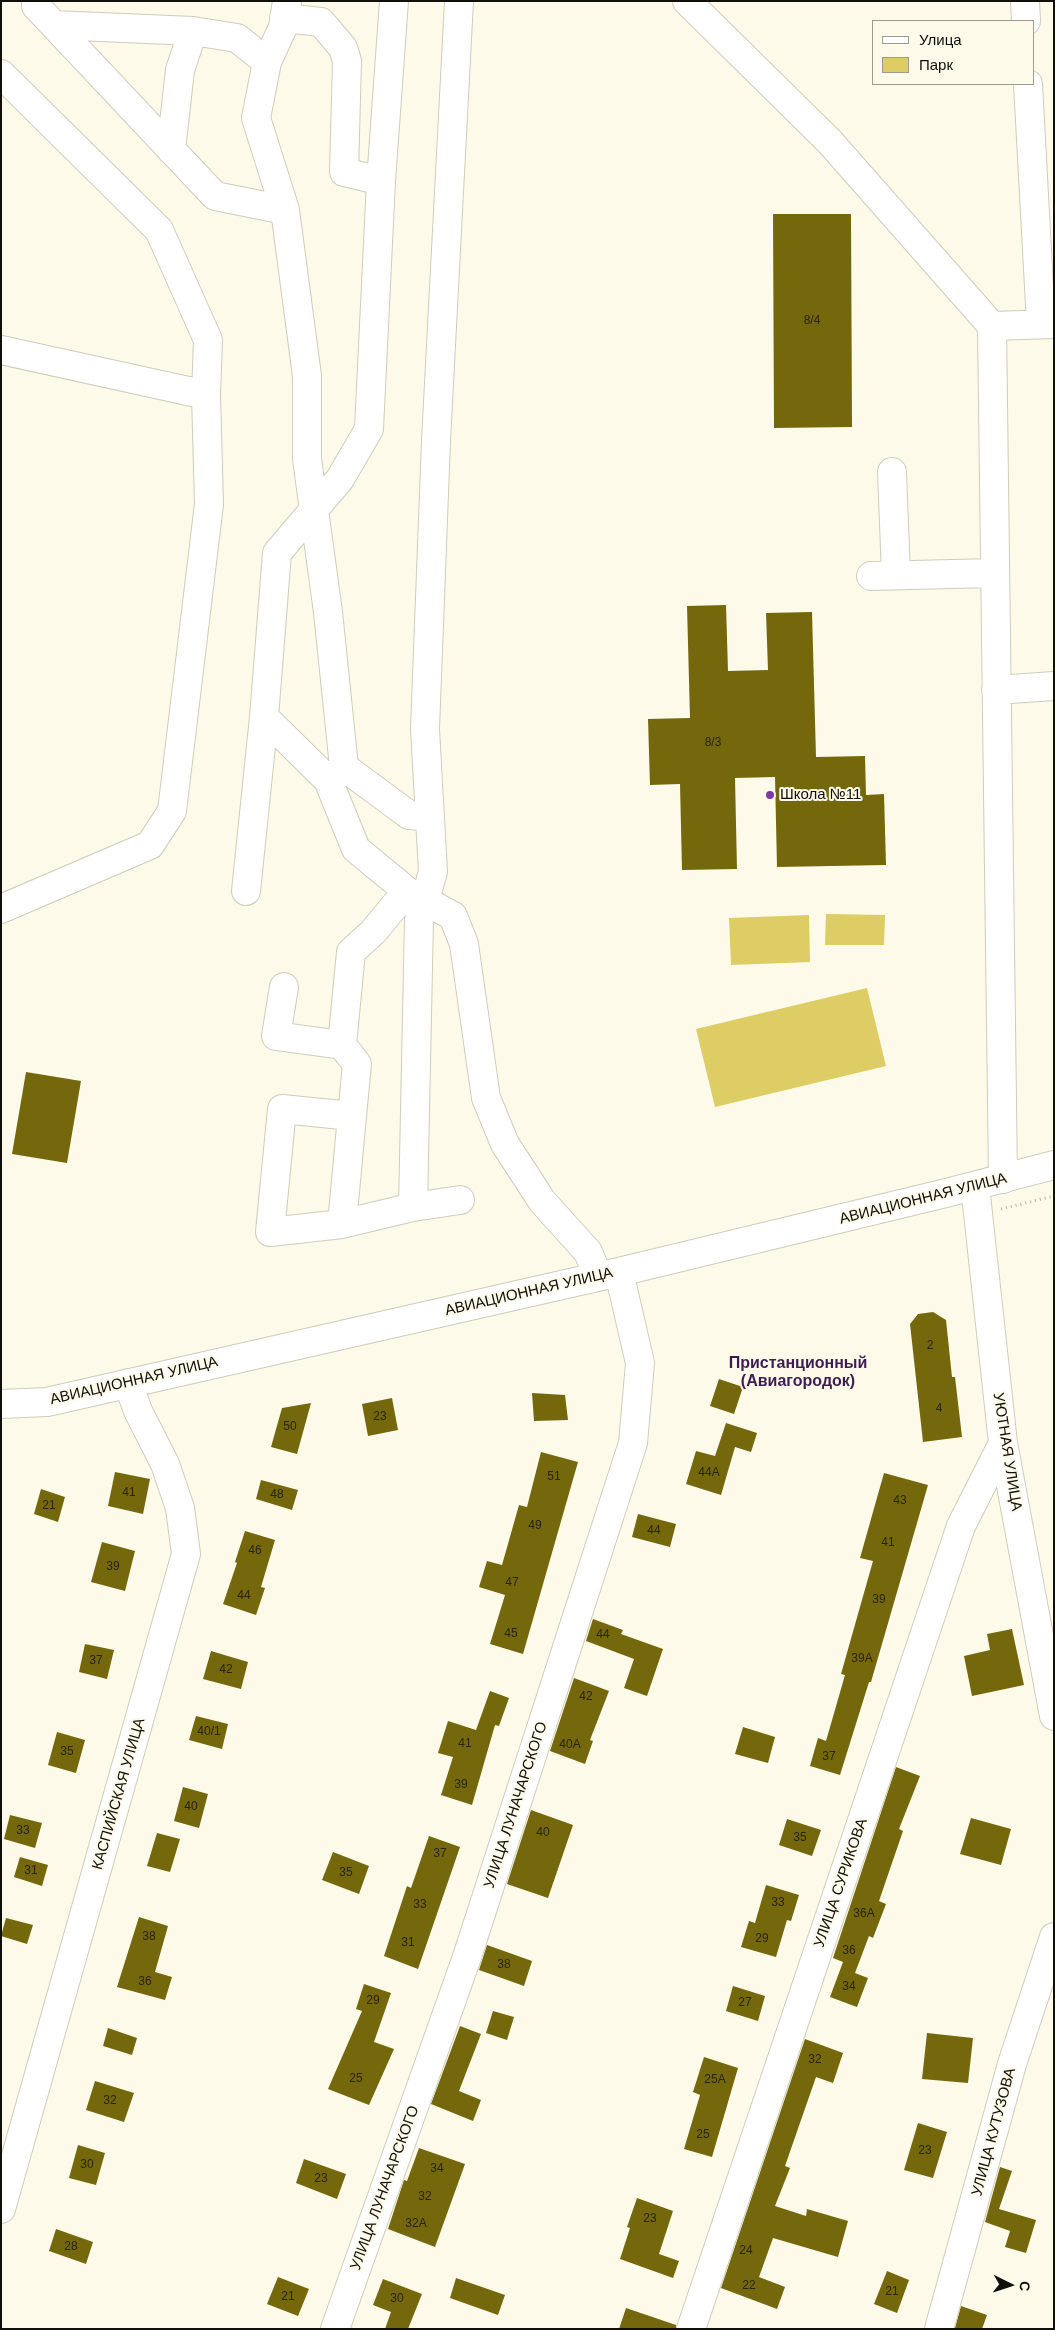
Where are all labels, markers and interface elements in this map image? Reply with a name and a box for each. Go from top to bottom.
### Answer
legend [872,20,1035,85]
text: Улица [919,31,962,48]
text: Парк [919,56,953,73]
house number: 8/4 [804,314,820,328]
house number: 8/3 [705,736,721,750]
place label: Школа №11 [780,786,861,804]
marker: Школа №11 [764,789,776,801]
street label: АВИАЦИОННАЯ УЛИЦА [837,1169,1009,1229]
street label: АВИАЦИОННАЯ УЛИЦА [443,1264,615,1320]
house number: 2 [927,1339,933,1353]
street label: АВИАЦИОННАЯ УЛИЦА [48,1353,220,1409]
district label: Пристанционный (Авиагородок) [729,1354,867,1392]
street label: УЮТНАЯ УЛИЦА [989,1392,1025,1512]
house number: 4 [936,1402,942,1416]
house number: 23 [373,1410,387,1424]
house number: 50 [283,1420,297,1434]
house number: 44А [698,1466,720,1480]
house number: 51 [547,1470,561,1484]
house number: 41 [122,1486,136,1500]
house number: 48 [270,1488,284,1502]
house number: 43 [893,1494,907,1508]
house number: 21 [42,1499,56,1513]
house number: 49 [528,1519,542,1533]
house number: 44 [647,1524,661,1538]
house number: 41 [881,1536,895,1550]
house number: 46 [248,1544,262,1558]
house number: 39 [106,1560,120,1574]
house number: 47 [505,1576,519,1590]
house number: 44 [237,1589,251,1603]
house number: 39 [872,1593,886,1607]
house number: 45 [504,1627,518,1641]
house number: 44 [596,1628,610,1642]
house number: 39А [851,1652,873,1666]
house number: 37 [89,1654,103,1668]
house number: 42 [219,1663,233,1677]
house number: 42 [579,1690,593,1704]
street label: КАСПИЙСКАЯ УЛИЦА [89,1716,149,1872]
street label: УЛИЦА ЛУНАЧАРСКОГО [481,1720,551,1890]
house number: 40/1 [197,1725,221,1739]
house number: 41 [458,1737,472,1751]
house number: 40А [559,1738,581,1752]
house number: 35 [60,1745,74,1759]
house number: 37 [822,1750,836,1764]
house number: 39 [454,1778,468,1792]
house number: 40 [184,1800,198,1814]
street label: УЛИЦА СУРИКОВА [810,1816,872,1950]
house number: 33 [16,1824,30,1838]
house number: 40 [536,1826,550,1840]
house number: 35 [793,1831,807,1845]
house number: 37 [433,1847,447,1861]
house number: 31 [24,1864,38,1878]
house number: 35 [339,1866,353,1880]
house number: 33 [771,1896,785,1910]
house number: 33 [413,1898,427,1912]
house number: 36А [853,1907,875,1921]
house number: 38 [142,1930,156,1944]
house number: 29 [755,1932,769,1946]
house number: 31 [401,1936,415,1950]
house number: 36 [842,1944,856,1958]
house number: 38 [497,1958,511,1972]
house number: 36 [138,1975,152,1989]
house number: 34 [842,1980,856,1994]
house number: 29 [366,1994,380,2008]
house number: 27 [738,1996,752,2010]
house number: 32 [808,2053,822,2067]
street label: УЛИЦА КУТУЗОВА [968,2066,1020,2198]
house number: 25 [349,2072,363,2086]
house number: 25А [704,2073,726,2087]
house number: 32 [103,2094,117,2108]
street label: УЛИЦА ЛУНАЧАРСКОГО [347,2103,423,2273]
house number: 25 [696,2128,710,2142]
house number: 23 [918,2144,932,2158]
house number: 30 [80,2158,94,2172]
house number: 34 [430,2162,444,2176]
house number: 23 [314,2172,328,2186]
house number: 32 [418,2190,432,2204]
house number: 23 [643,2212,657,2226]
house number: 32А [405,2217,427,2231]
house number: 28 [64,2240,78,2254]
house number: 24 [739,2244,753,2258]
north arrow [985,2260,1035,2310]
house number: 22 [742,2279,756,2293]
text: С [1017,2280,1033,2292]
house number: 21 [885,2285,899,2299]
house number: 21 [281,2290,295,2304]
house number: 30 [390,2292,404,2306]

